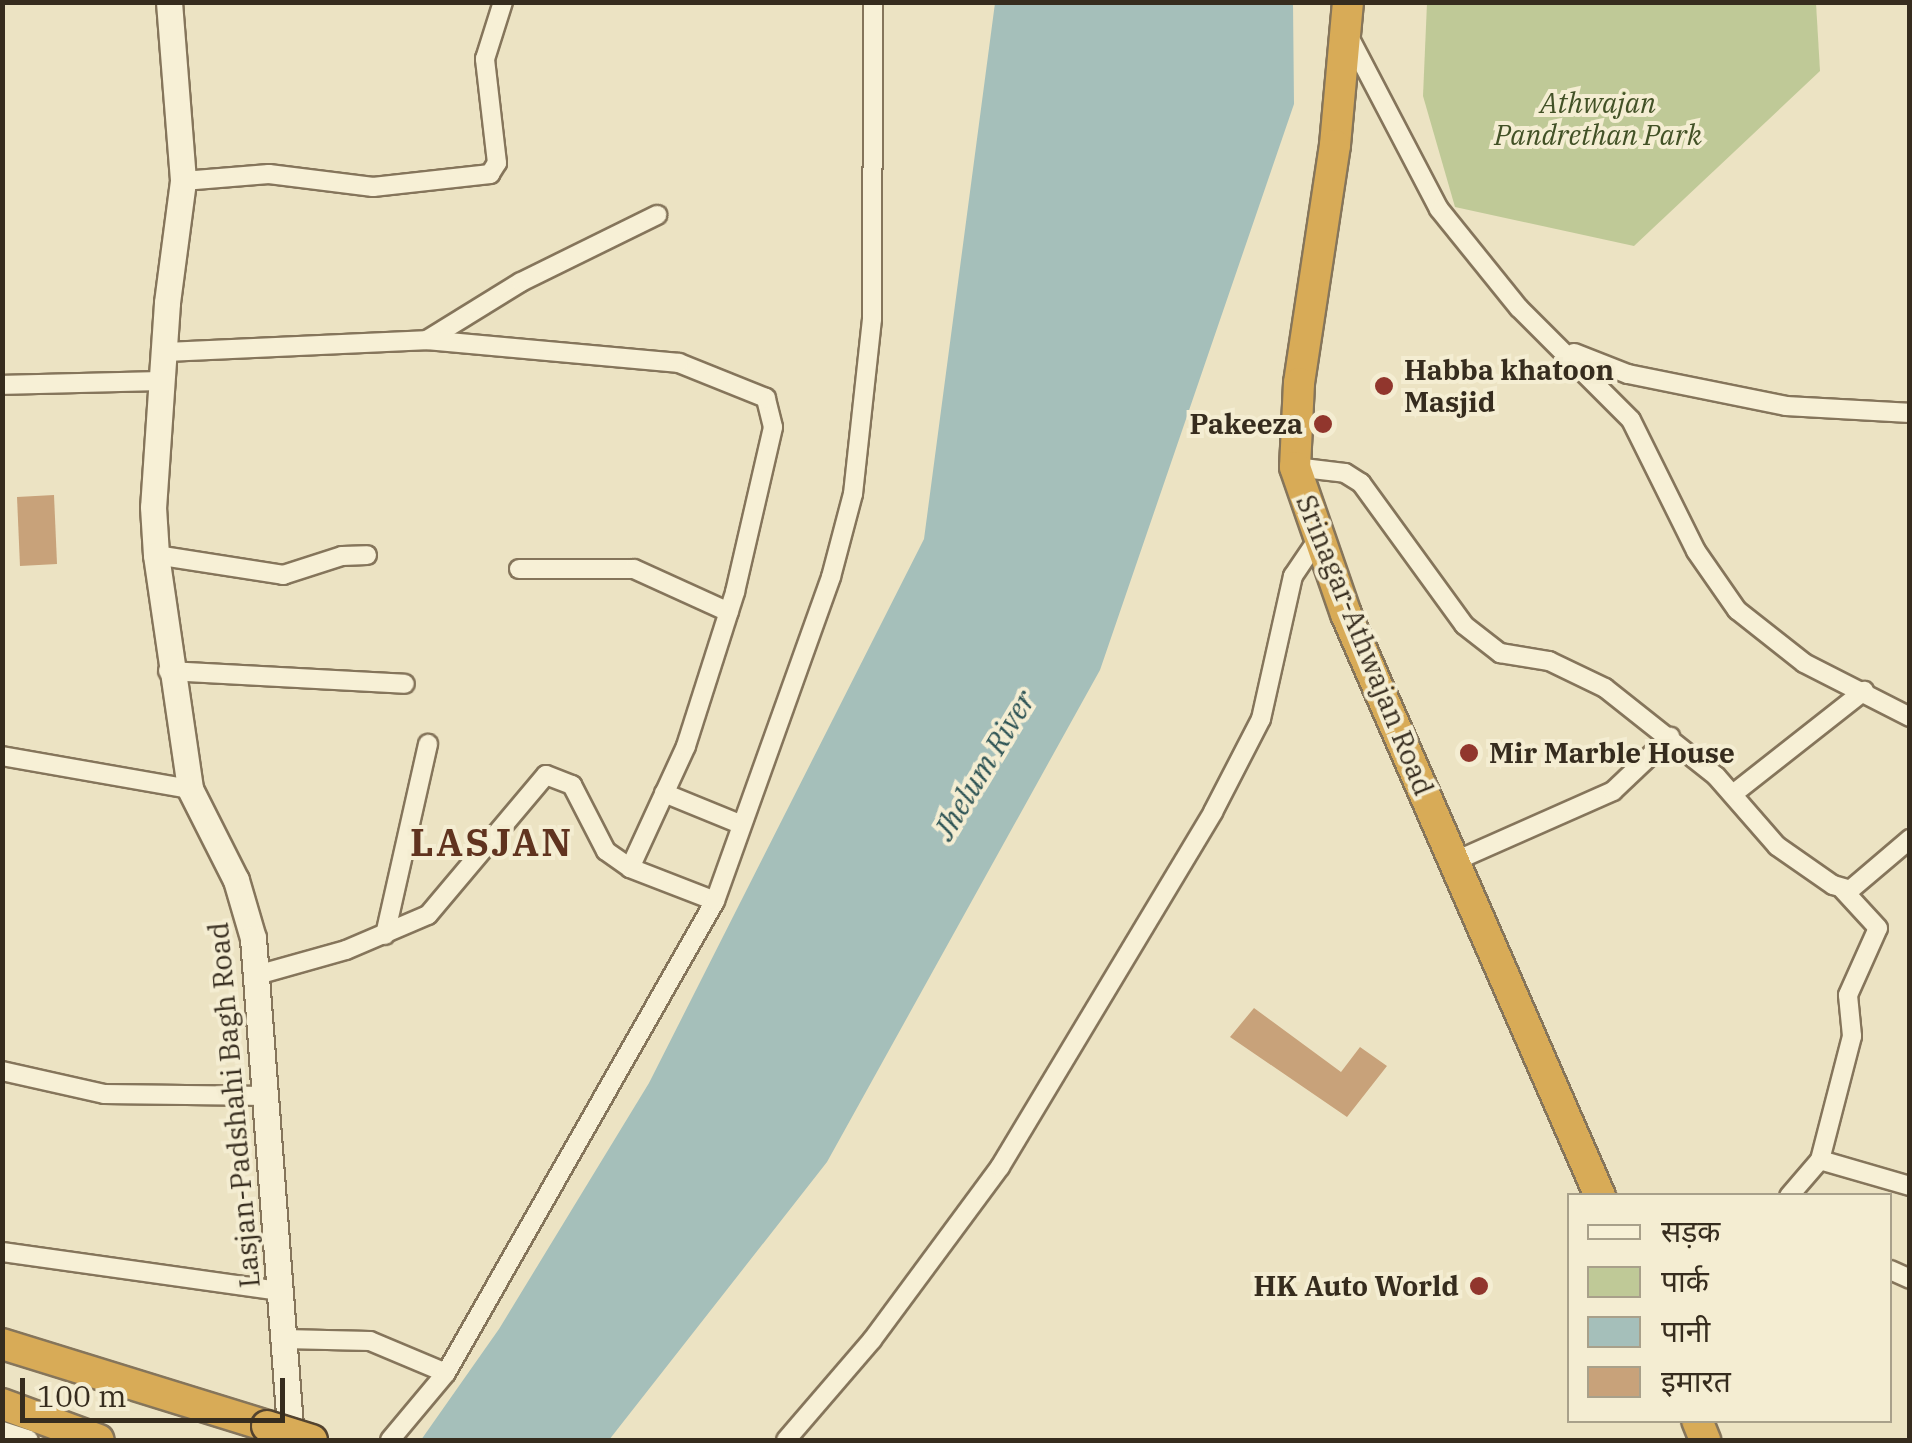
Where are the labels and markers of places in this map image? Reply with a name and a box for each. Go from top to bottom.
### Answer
place label: Habba khatoon Masjid [1404,353,1614,419]
marker: Habba khatoon Masjid [1373,375,1395,397]
place label: Pakeeza [1189,407,1303,441]
marker: Pakeeza [1312,413,1334,435]
place label: Mir Marble House [1489,736,1735,770]
marker: Mir Marble House [1458,742,1480,764]
place label: HK Auto World [1254,1269,1459,1303]
marker: HK Auto World [1468,1275,1490,1297]

